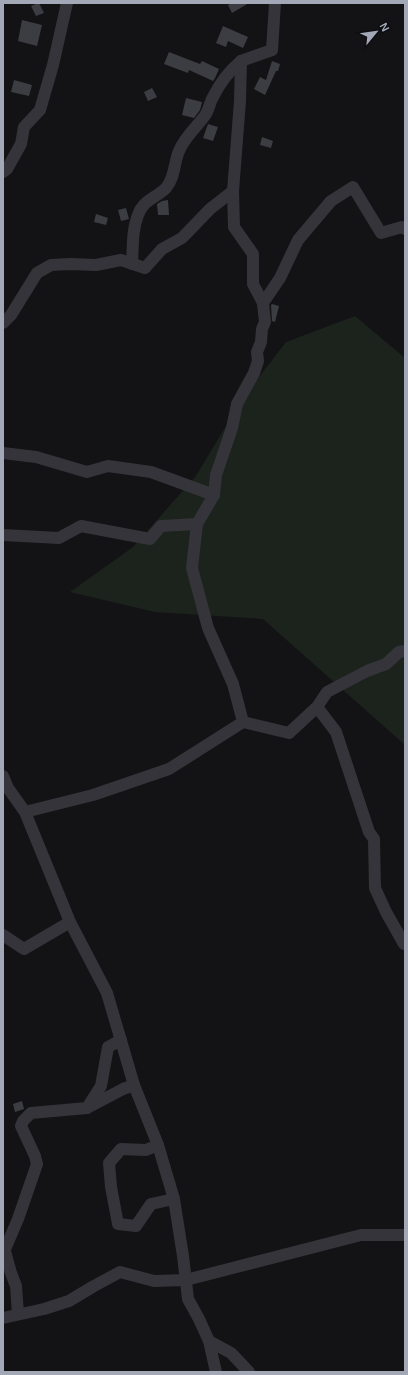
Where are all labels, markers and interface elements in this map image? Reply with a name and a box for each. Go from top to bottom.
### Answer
north arrow [356,12,396,52]
text: N [378,21,392,34]

